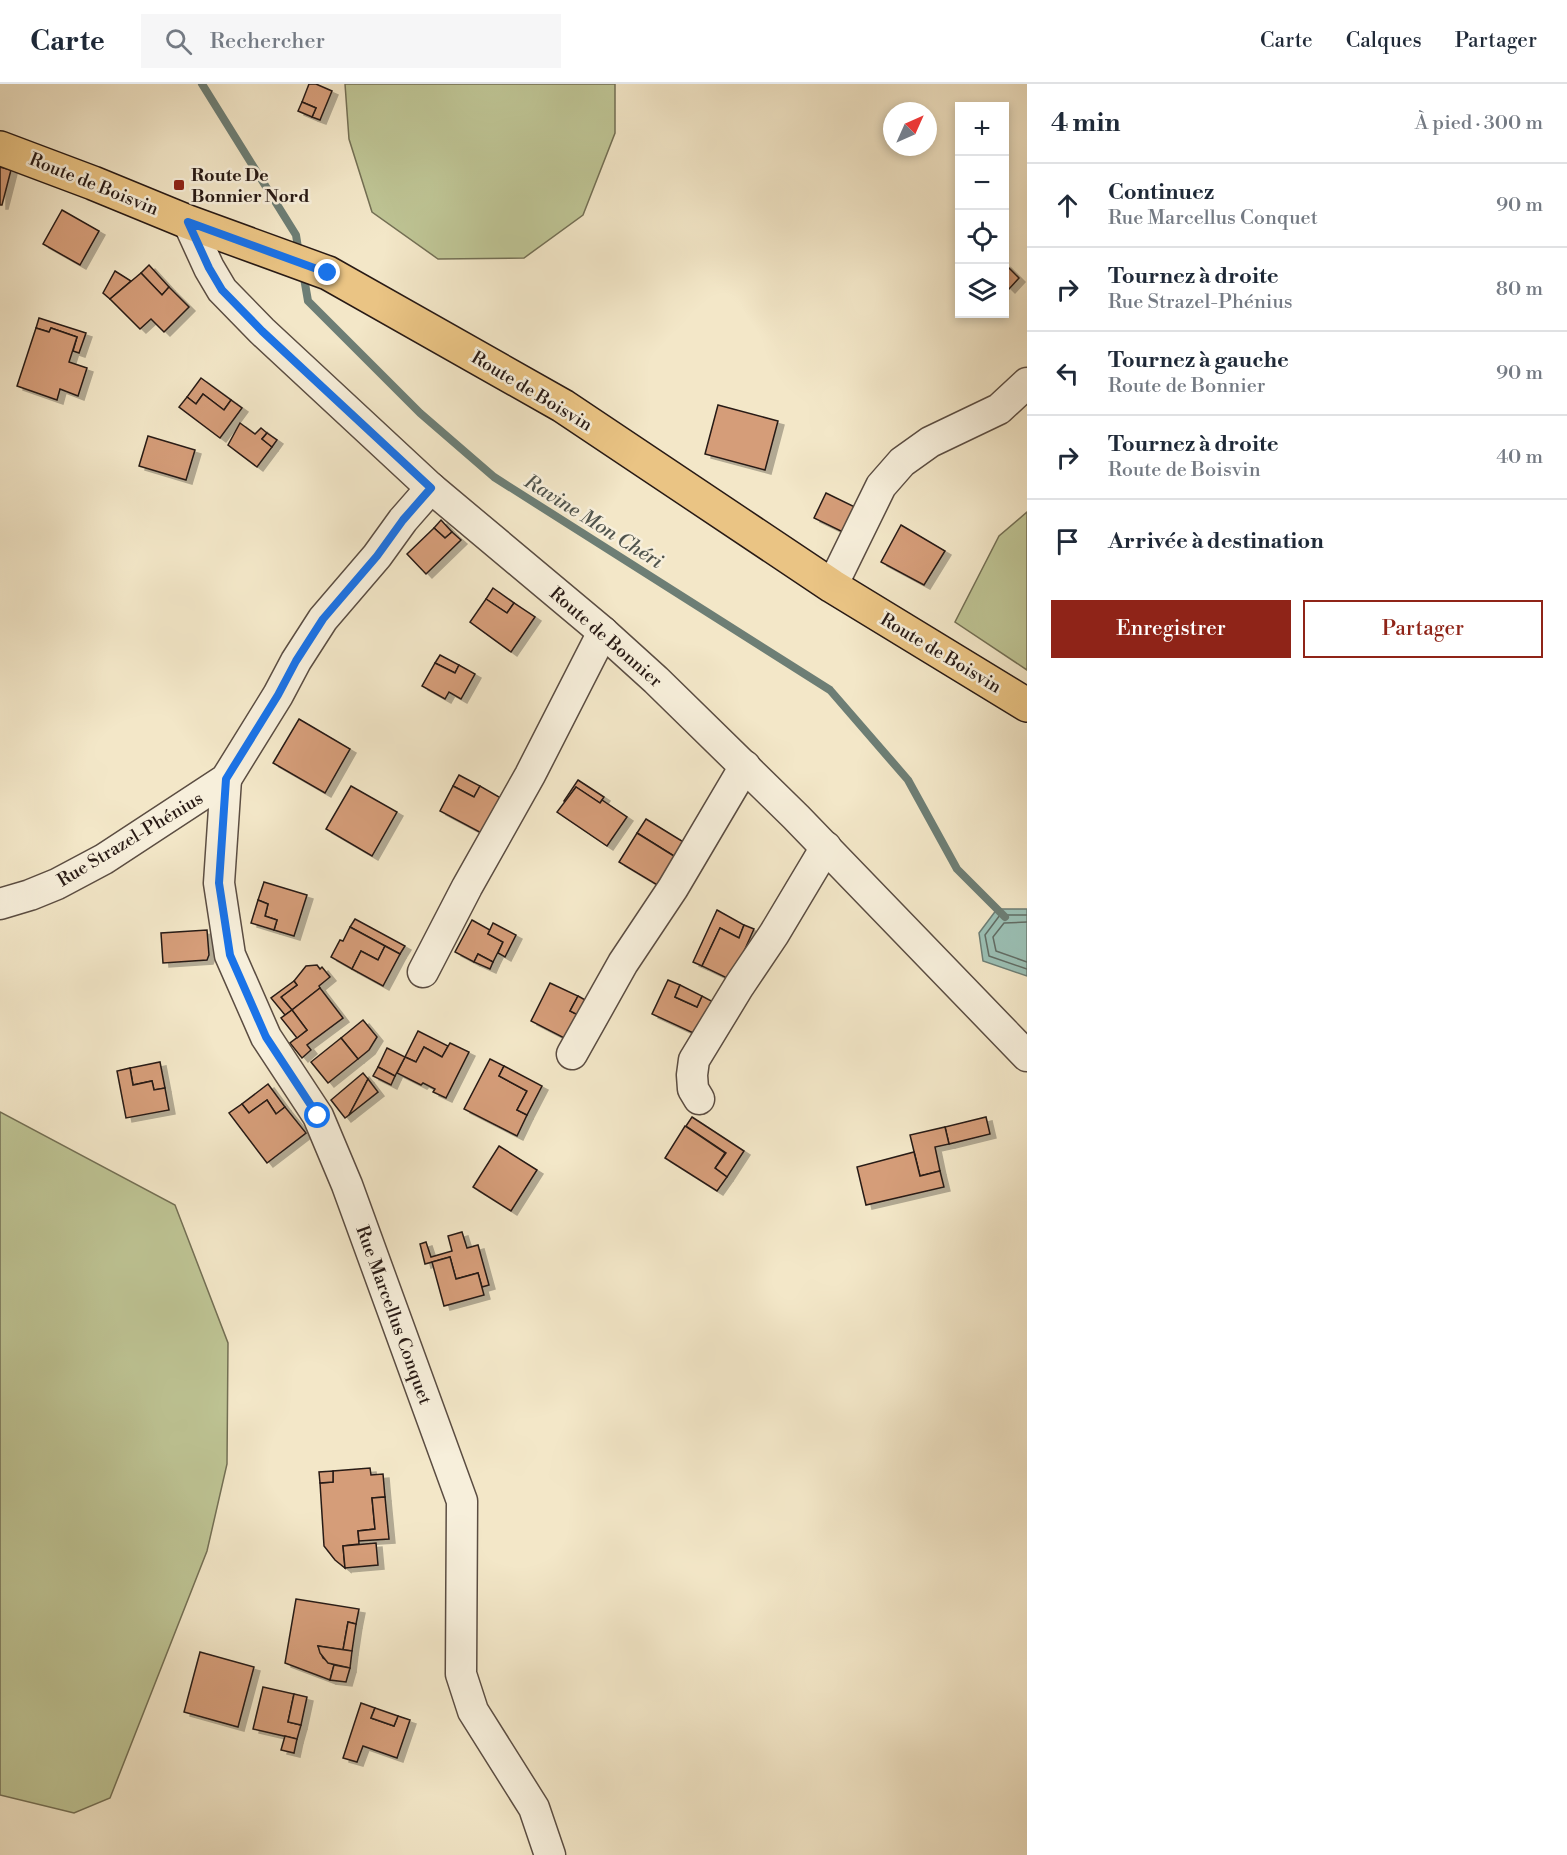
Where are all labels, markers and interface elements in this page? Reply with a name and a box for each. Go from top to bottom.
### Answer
search box [141,14,561,68]
text: Carte [30,24,105,59]
icon: search [162,25,195,58]
text: Rechercher [210,28,325,55]
text: Carte [1260,28,1313,54]
text: Calques [1346,28,1422,54]
text: Partager [1455,28,1537,54]
north arrow [883,102,937,156]
map controls [955,102,1009,318]
button: + [955,102,1009,156]
text: 4 min [1051,107,1121,139]
text: À pied · 300 m [1415,111,1543,136]
street label: Route de Boisvin [26,148,162,221]
button: − [955,156,1009,210]
place label: Route De Bonnier Nord [191,164,310,208]
marker: Route De Bonnier Nord [172,178,186,192]
text: Continuez [1108,179,1214,206]
icon: ahead [1051,189,1084,222]
text: 90 m [1496,193,1543,218]
text: Rue Marcellus Conquet [1108,206,1318,231]
button: locate [955,210,1009,264]
route end [314,259,340,285]
text: Tournez à droite [1108,263,1279,290]
button: layers [955,264,1009,318]
icon: right [1051,273,1084,306]
text: 80 m [1496,277,1543,302]
text: Rue Strazel-Phénius [1108,290,1293,315]
street label: Route de Boisvin [467,346,597,437]
text: Tournez à gauche [1108,347,1289,374]
icon: left [1051,357,1084,390]
text: 90 m [1496,361,1543,386]
text: Route de Bonnier [1108,374,1266,399]
text: Tournez à droite [1108,431,1279,458]
icon: right [1051,441,1084,474]
text: 40 m [1496,445,1543,470]
text: Route de Boisvin [1108,458,1261,483]
water label: Ravine Mon Chéri [518,469,668,575]
icon: arrive [1051,525,1084,558]
text: Arrivée à destination [1108,528,1324,555]
street label: Route de Bonnier [545,582,667,693]
button: Enregistrer [1051,600,1291,658]
button: Partager [1303,600,1543,658]
street label: Route de Boisvin [876,608,1006,699]
street label: Rue Strazel-Phénius [53,787,207,892]
route start [304,1102,330,1128]
street label: Rue Marcellus Conquet [350,1223,437,1408]

